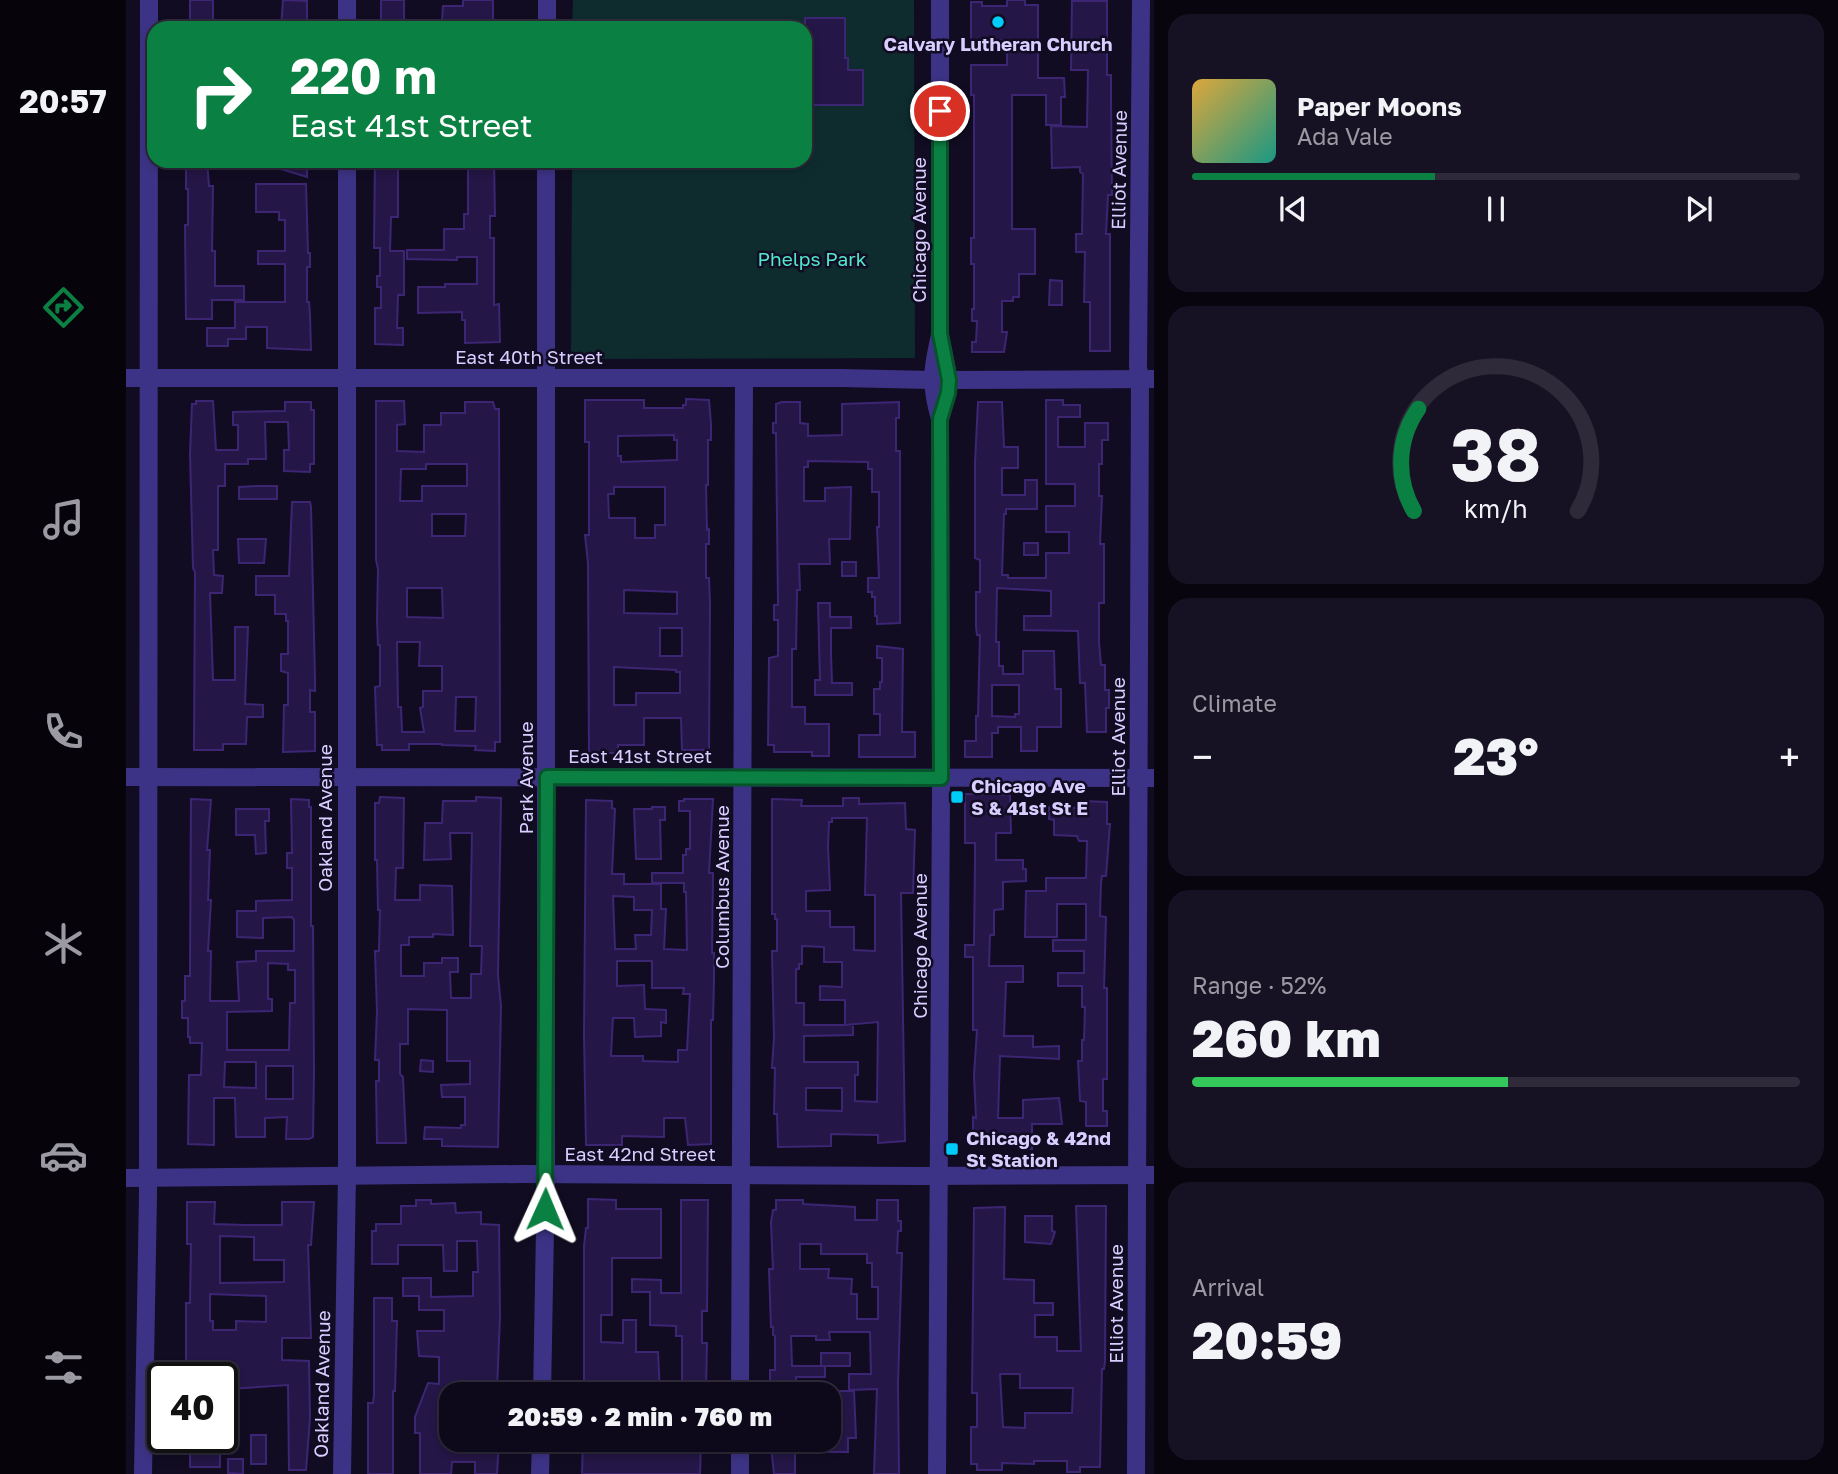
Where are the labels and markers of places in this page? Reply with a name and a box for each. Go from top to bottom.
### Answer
marker: Calvary Lutheran Church [990,14,1006,30]
place label: Calvary Lutheran Church [884,32,1112,55]
pin [910,81,970,141]
place label: Chicago Ave S & 41st St E [971,774,1088,819]
marker: Chicago Ave S & 41st St E [949,789,965,805]
place label: Chicago & 42nd St Station [966,1126,1111,1171]
marker: Chicago & 42nd St Station [944,1141,960,1157]

